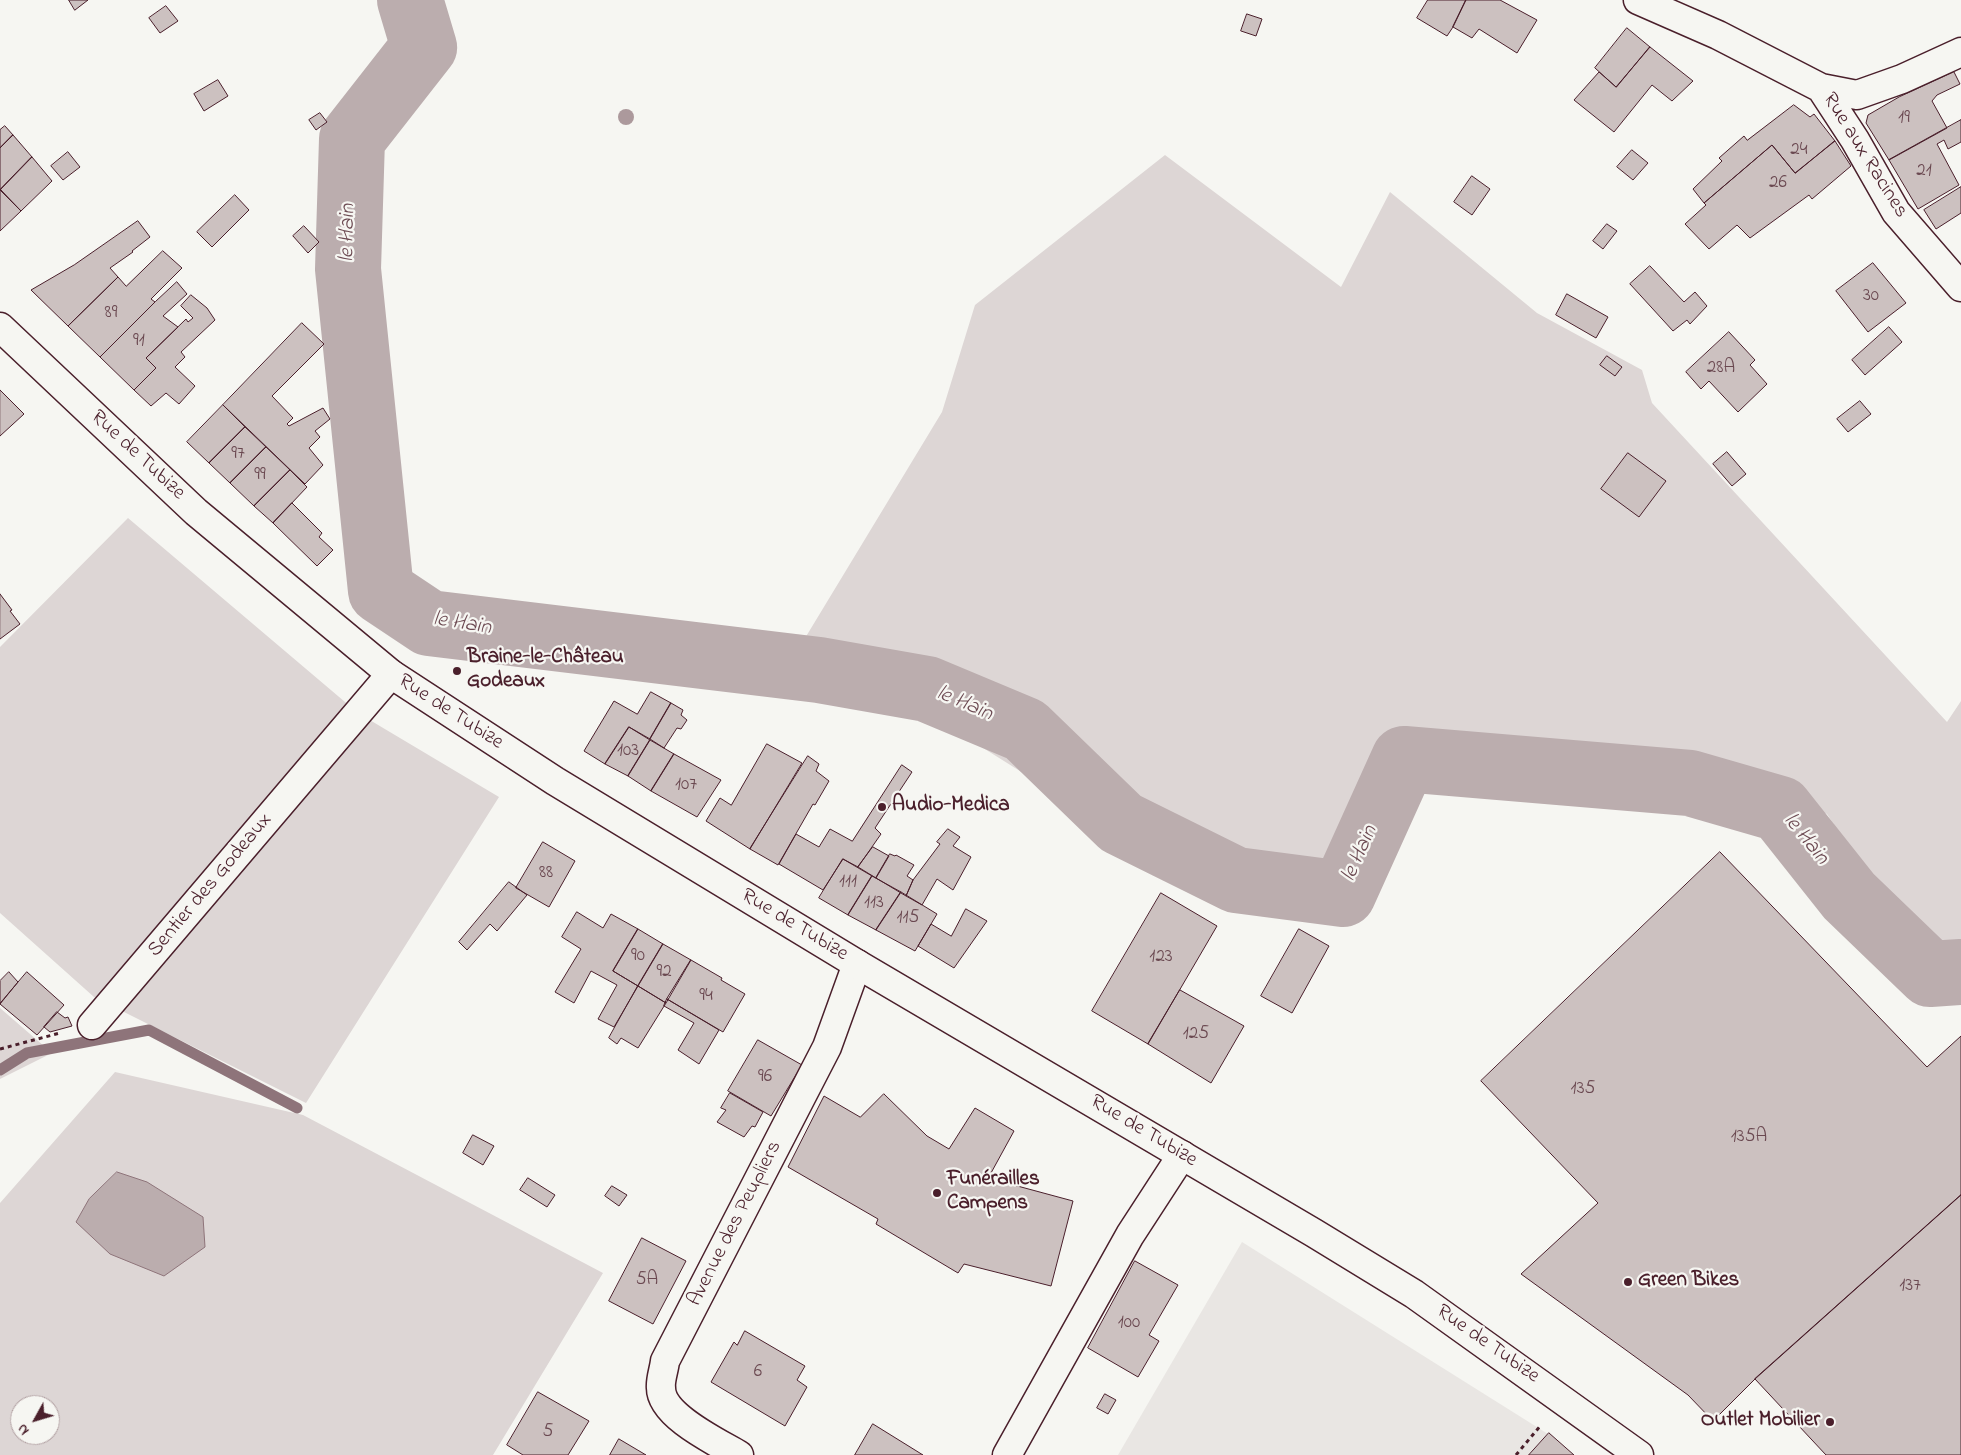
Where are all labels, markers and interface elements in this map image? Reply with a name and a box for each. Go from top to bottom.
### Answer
street label: Rue aux Racines [1816,89,1912,223]
house number: 19 [1898,108,1910,130]
house number: 24 [1790,140,1808,162]
house number: 21 [1916,161,1932,183]
house number: 26 [1769,173,1787,195]
water label: le Hain [335,204,363,262]
house number: 30 [1863,286,1879,308]
house number: 89 [105,303,117,325]
house number: 91 [133,331,145,353]
house number: 28A [1707,358,1735,380]
street label: Rue de Tubize [84,406,190,506]
house number: 97 [231,444,245,466]
house number: 99 [254,465,266,487]
water label: le Hain [431,607,493,643]
place label: Braine-le-Château Godeaux [467,646,624,696]
marker: Braine-le-Château Godeaux [451,665,463,677]
street label: Rue de Tubize [393,670,507,756]
water label: le Hain [932,681,996,729]
house number: 103 [617,741,639,763]
house number: 107 [675,775,697,797]
place label: Audio-Medica [892,794,1010,820]
marker: Audio-Medica [876,801,888,813]
street label: Sentier des Godeaux [143,809,279,963]
water label: le Hain [1776,809,1834,871]
water label: le Hain [1337,822,1385,886]
house number: 88 [539,863,553,885]
house number: 111 [839,872,857,894]
street label: Rue de Tubize [736,884,852,968]
house number: 113 [864,893,884,915]
house number: 115 [897,908,919,930]
house number: 90 [631,946,645,968]
house number: 123 [1149,947,1173,969]
house number: 92 [656,962,672,984]
house number: 94 [699,986,713,1008]
house number: 125 [1183,1024,1209,1046]
house number: 96 [758,1067,772,1089]
house number: 135 [1571,1079,1595,1101]
street label: Rue de Tubize [1085,1090,1201,1174]
house number: 135A [1731,1127,1767,1149]
street label: Avenue des Peupliers [683,1137,789,1311]
place label: Funérailles Campens [947,1168,1040,1218]
marker: Funérailles Campens [931,1187,943,1199]
place label: Green Bikes [1638,1269,1739,1295]
house number: 5A [636,1270,658,1292]
marker: Green Bikes [1622,1276,1634,1288]
house number: 137 [1899,1276,1921,1298]
street label: Rue de Tubize [1430,1300,1544,1390]
house number: 100 [1118,1313,1140,1335]
house number: 6 [754,1362,762,1384]
north arrow [10,1395,60,1445]
place label: Outlet Mobilier [1701,1409,1820,1435]
marker: Outlet Mobilier [1824,1416,1836,1428]
text: N [13,1419,35,1439]
house number: 5 [543,1422,553,1444]

